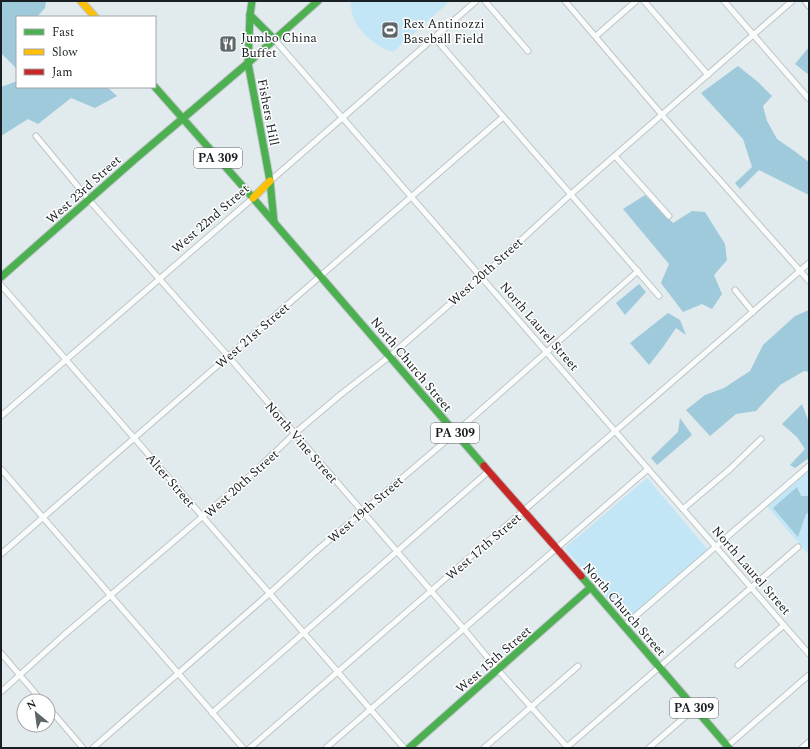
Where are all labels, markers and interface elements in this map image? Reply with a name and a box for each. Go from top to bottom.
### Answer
place label: Rex Antinozzi Baseball Field [403,14,485,49]
legend [16,16,156,88]
sports icon: Rex Antinozzi Baseball Field [380,20,400,40]
text: Fast [52,23,74,42]
place label: Jumbo China Buffet [241,28,317,63]
restaurant icon: Jumbo China Buffet [218,34,238,54]
text: Slow [52,43,78,62]
text: Jam [52,63,73,82]
street label: Fishers Hill [252,77,284,147]
road number: PA 309 [194,148,242,168]
street label: West 23rd Street [42,150,126,229]
street label: West 22nd Street [167,179,254,258]
street label: West 20th Street [444,232,528,311]
street label: North Laurel Street [495,278,584,376]
street label: West 21st Street [211,298,294,374]
street label: North Church Street [365,313,457,417]
street label: North Vine Street [260,397,343,488]
road number: PA 309 [431,423,479,443]
street label: West 20th Street [200,444,284,523]
street label: Alter Street [141,449,200,513]
street label: West 19th Street [323,471,408,548]
street label: West 17th Street [441,508,526,585]
street label: North Laurel Street [707,522,796,620]
street label: North Church Street [578,558,671,661]
street label: West 15th Street [451,621,536,698]
north arrow [16,693,56,733]
text: N [23,695,39,714]
road number: PA 309 [670,698,718,718]

